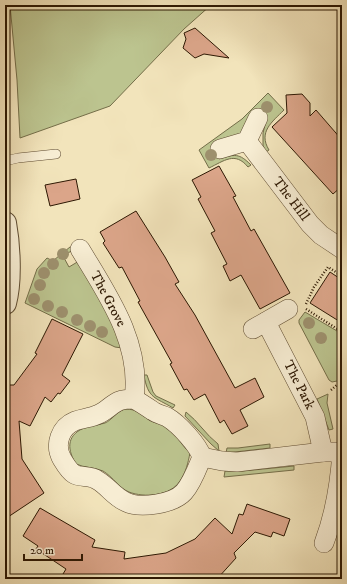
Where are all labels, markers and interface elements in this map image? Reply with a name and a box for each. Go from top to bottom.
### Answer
street label: The Hill [269,173,314,225]
street label: The Grove [86,268,130,330]
street label: The Park [279,357,319,413]
scale bar [24,536,82,562]
text: 20 m [30,543,54,558]

